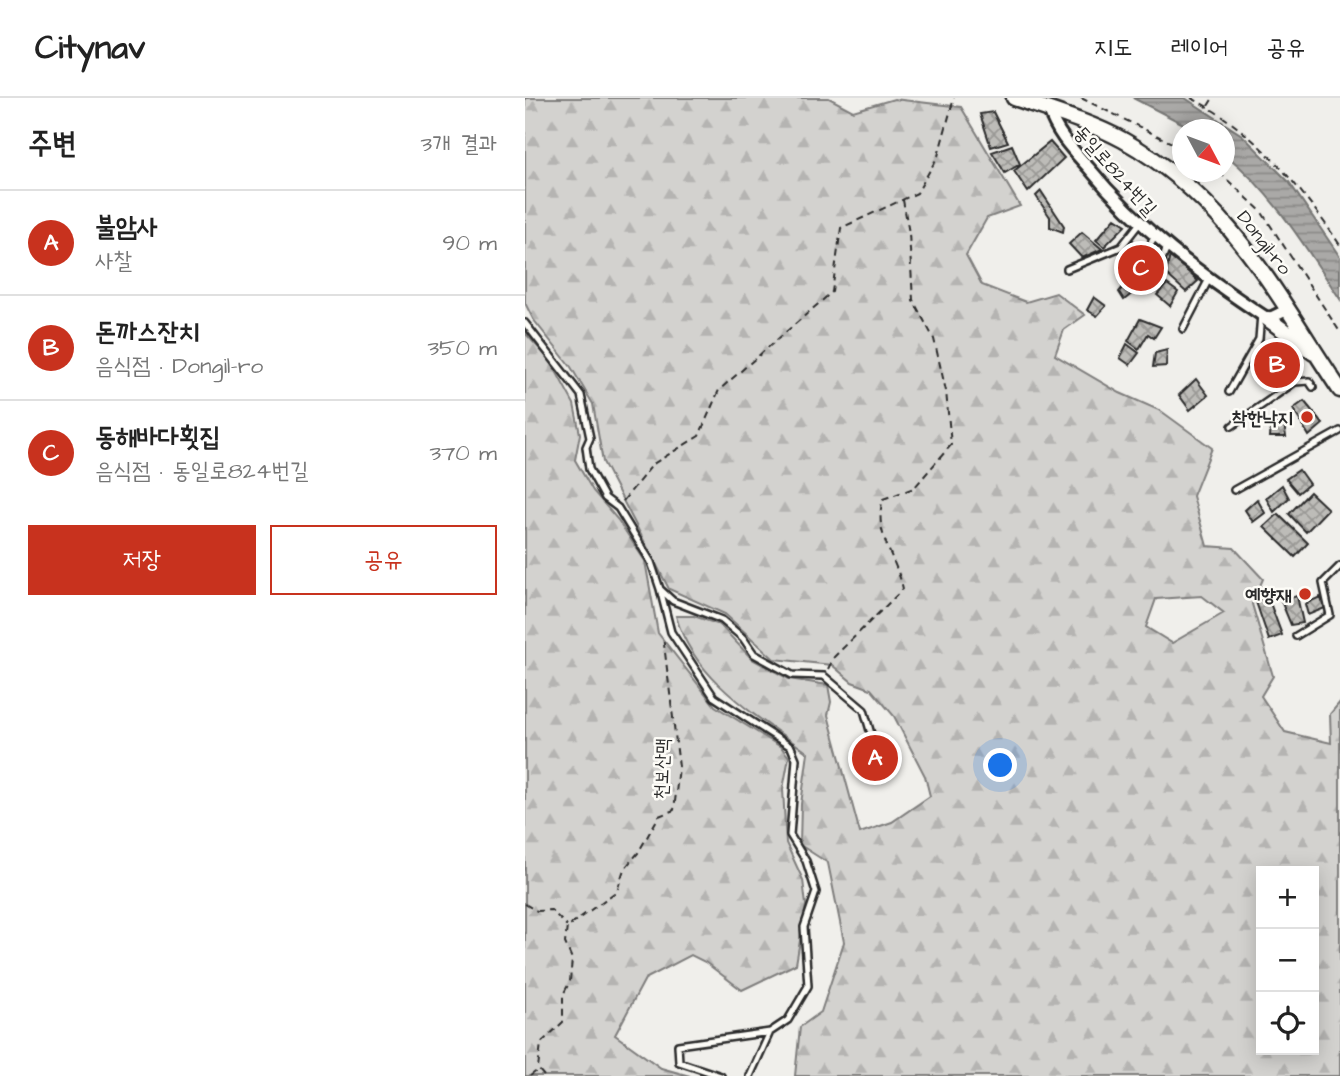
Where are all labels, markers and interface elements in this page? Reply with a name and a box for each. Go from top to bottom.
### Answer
text: Citynav [35,25,145,71]
text: 지도 [1094,31,1132,65]
text: 레이어 [1170,31,1228,65]
text: 공유 [1266,31,1305,65]
north arrow [1172,119,1235,182]
street label: 동일로824번길 [1067,120,1163,222]
text: 주변 [28,123,76,165]
text: 3개 결과 [421,128,497,160]
street label: Dongil-ro [1229,205,1298,282]
text: 불암사 [95,209,158,245]
text: A [44,227,58,259]
text: 90 m [442,227,497,259]
pin: C [1118,242,1164,294]
text: 사찰 [95,245,132,277]
text: 돈까스잔치 [95,314,200,350]
text: B [43,332,59,364]
text: 350 m [427,332,497,364]
pin: B [1254,339,1300,391]
text: 음식점 · Dongil-ro [95,350,263,382]
place label: 착한낙지 [1232,405,1293,432]
marker: 착한낙지 [1299,409,1315,425]
text: 동해바다횟집 [95,419,221,455]
text: C [43,437,59,469]
text: 370 m [430,437,497,469]
text: 음식점 · 동일로824번길 [95,455,308,487]
button: 저장 [28,525,256,595]
button: 공유 [270,525,497,595]
place label: 예향재 [1245,582,1292,609]
marker: 예향재 [1297,586,1313,602]
pin: A [852,732,898,784]
street label: 천보산맥 [648,738,677,800]
your location [983,748,1017,782]
map controls [1256,866,1319,1055]
button: + [1256,866,1319,929]
button: − [1256,929,1319,992]
button: locate [1256,992,1319,1055]

